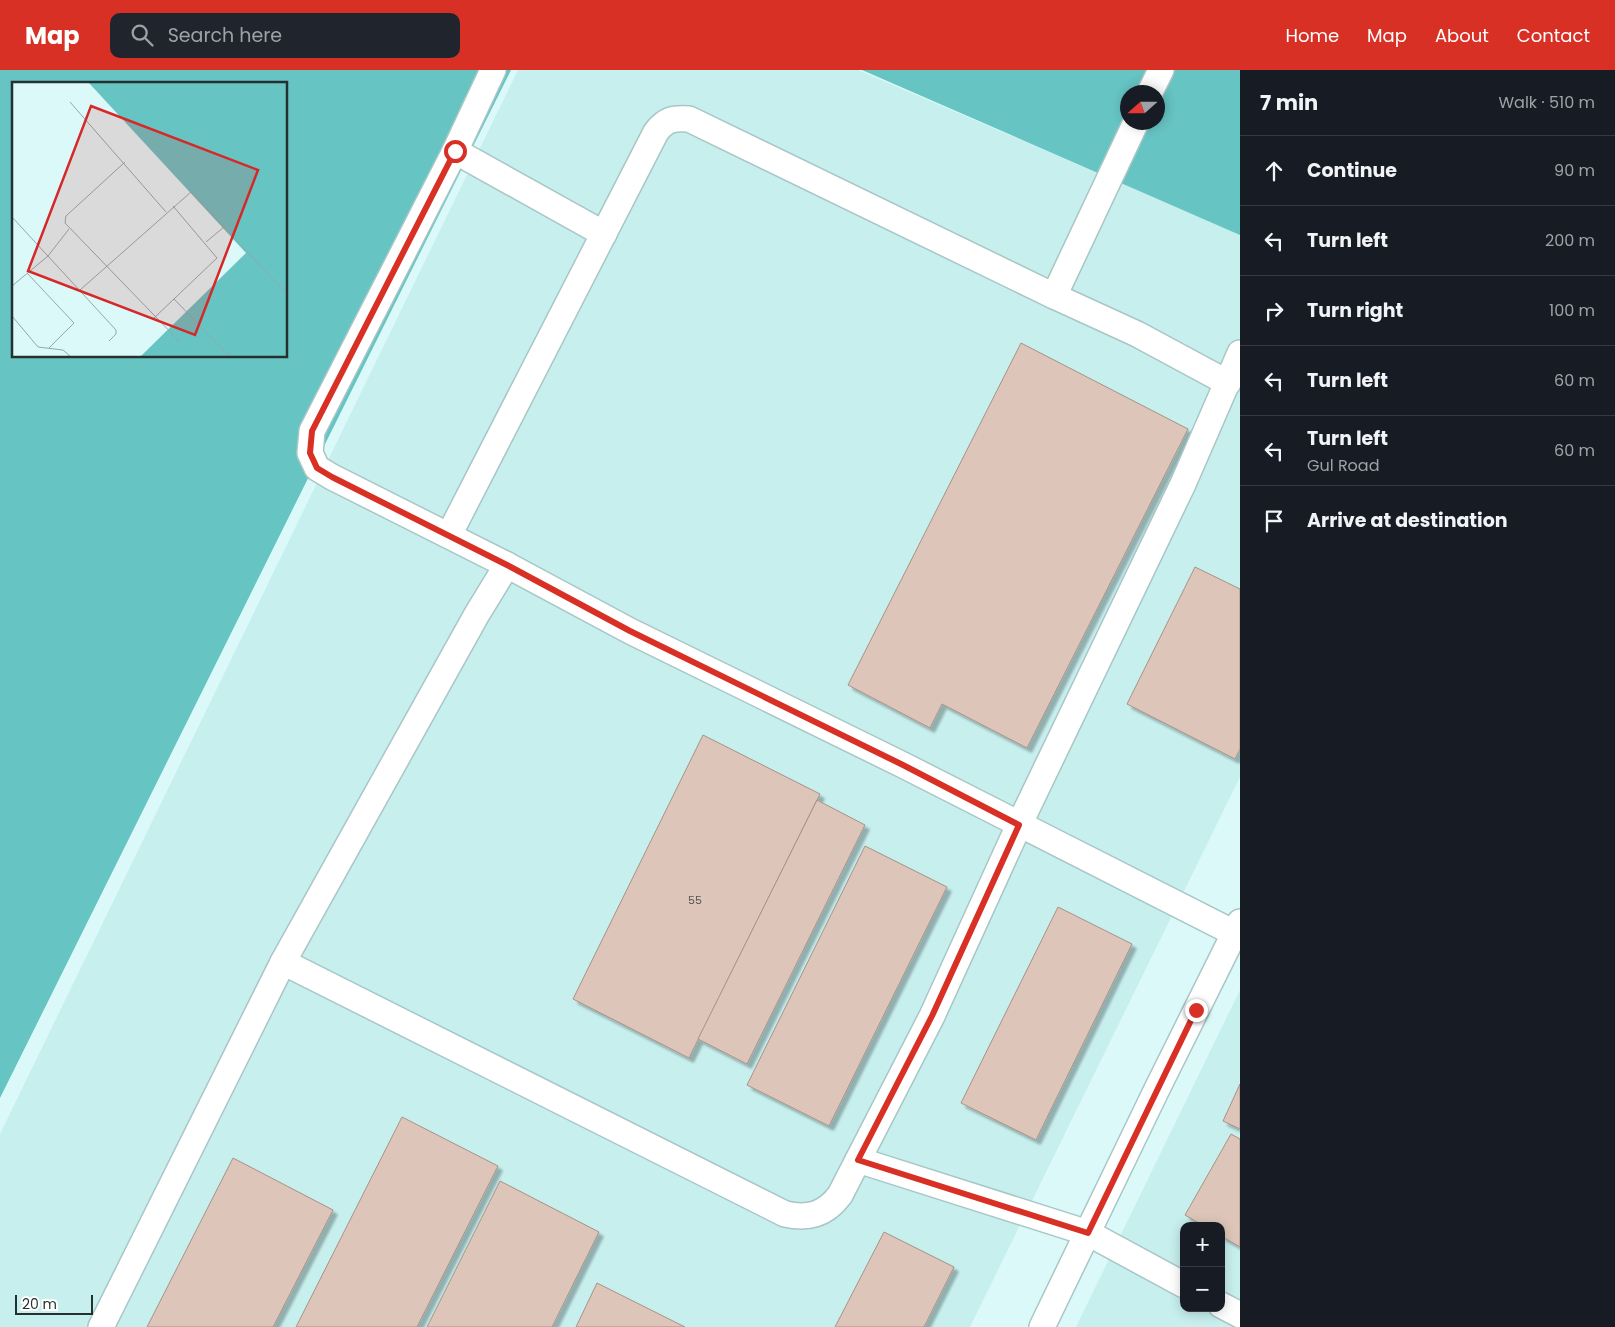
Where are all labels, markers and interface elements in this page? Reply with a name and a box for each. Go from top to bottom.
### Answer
search box [110,13,460,58]
text: Map [25,19,80,52]
icon: search [128,21,156,49]
text: Search here [168,22,282,49]
text: Home [1285,23,1339,48]
text: Map [1367,23,1407,48]
text: About [1435,23,1489,48]
text: Contact [1517,23,1590,48]
inset map [12,82,288,358]
north arrow [1120,85,1165,130]
text: 7 min [1260,88,1318,117]
text: Walk · 510 m [1498,91,1595,114]
route start [444,140,467,163]
icon: ahead [1260,157,1288,185]
text: Continue [1307,157,1397,184]
text: 90 m [1554,159,1595,182]
icon: left [1260,227,1288,255]
text: Turn left [1307,227,1388,254]
text: 200 m [1545,229,1595,252]
icon: right [1260,297,1288,325]
text: Turn right [1307,297,1403,324]
text: 100 m [1549,299,1595,322]
icon: left [1260,367,1288,395]
text: Turn left [1307,367,1388,394]
text: 60 m [1554,369,1595,392]
text: Turn left [1307,425,1388,452]
icon: left [1260,437,1288,465]
text: 60 m [1554,439,1595,462]
text: Gul Road [1307,454,1380,477]
icon: arrive [1260,507,1288,535]
text: Arrive at destination [1307,507,1508,534]
house number: 55 [688,892,702,908]
route end [1185,999,1208,1022]
map controls [1180,1222,1225,1312]
button: + [1180,1222,1225,1267]
button: − [1180,1267,1225,1312]
scale bar [15,1292,92,1315]
text: 20 m [22,1294,57,1314]

